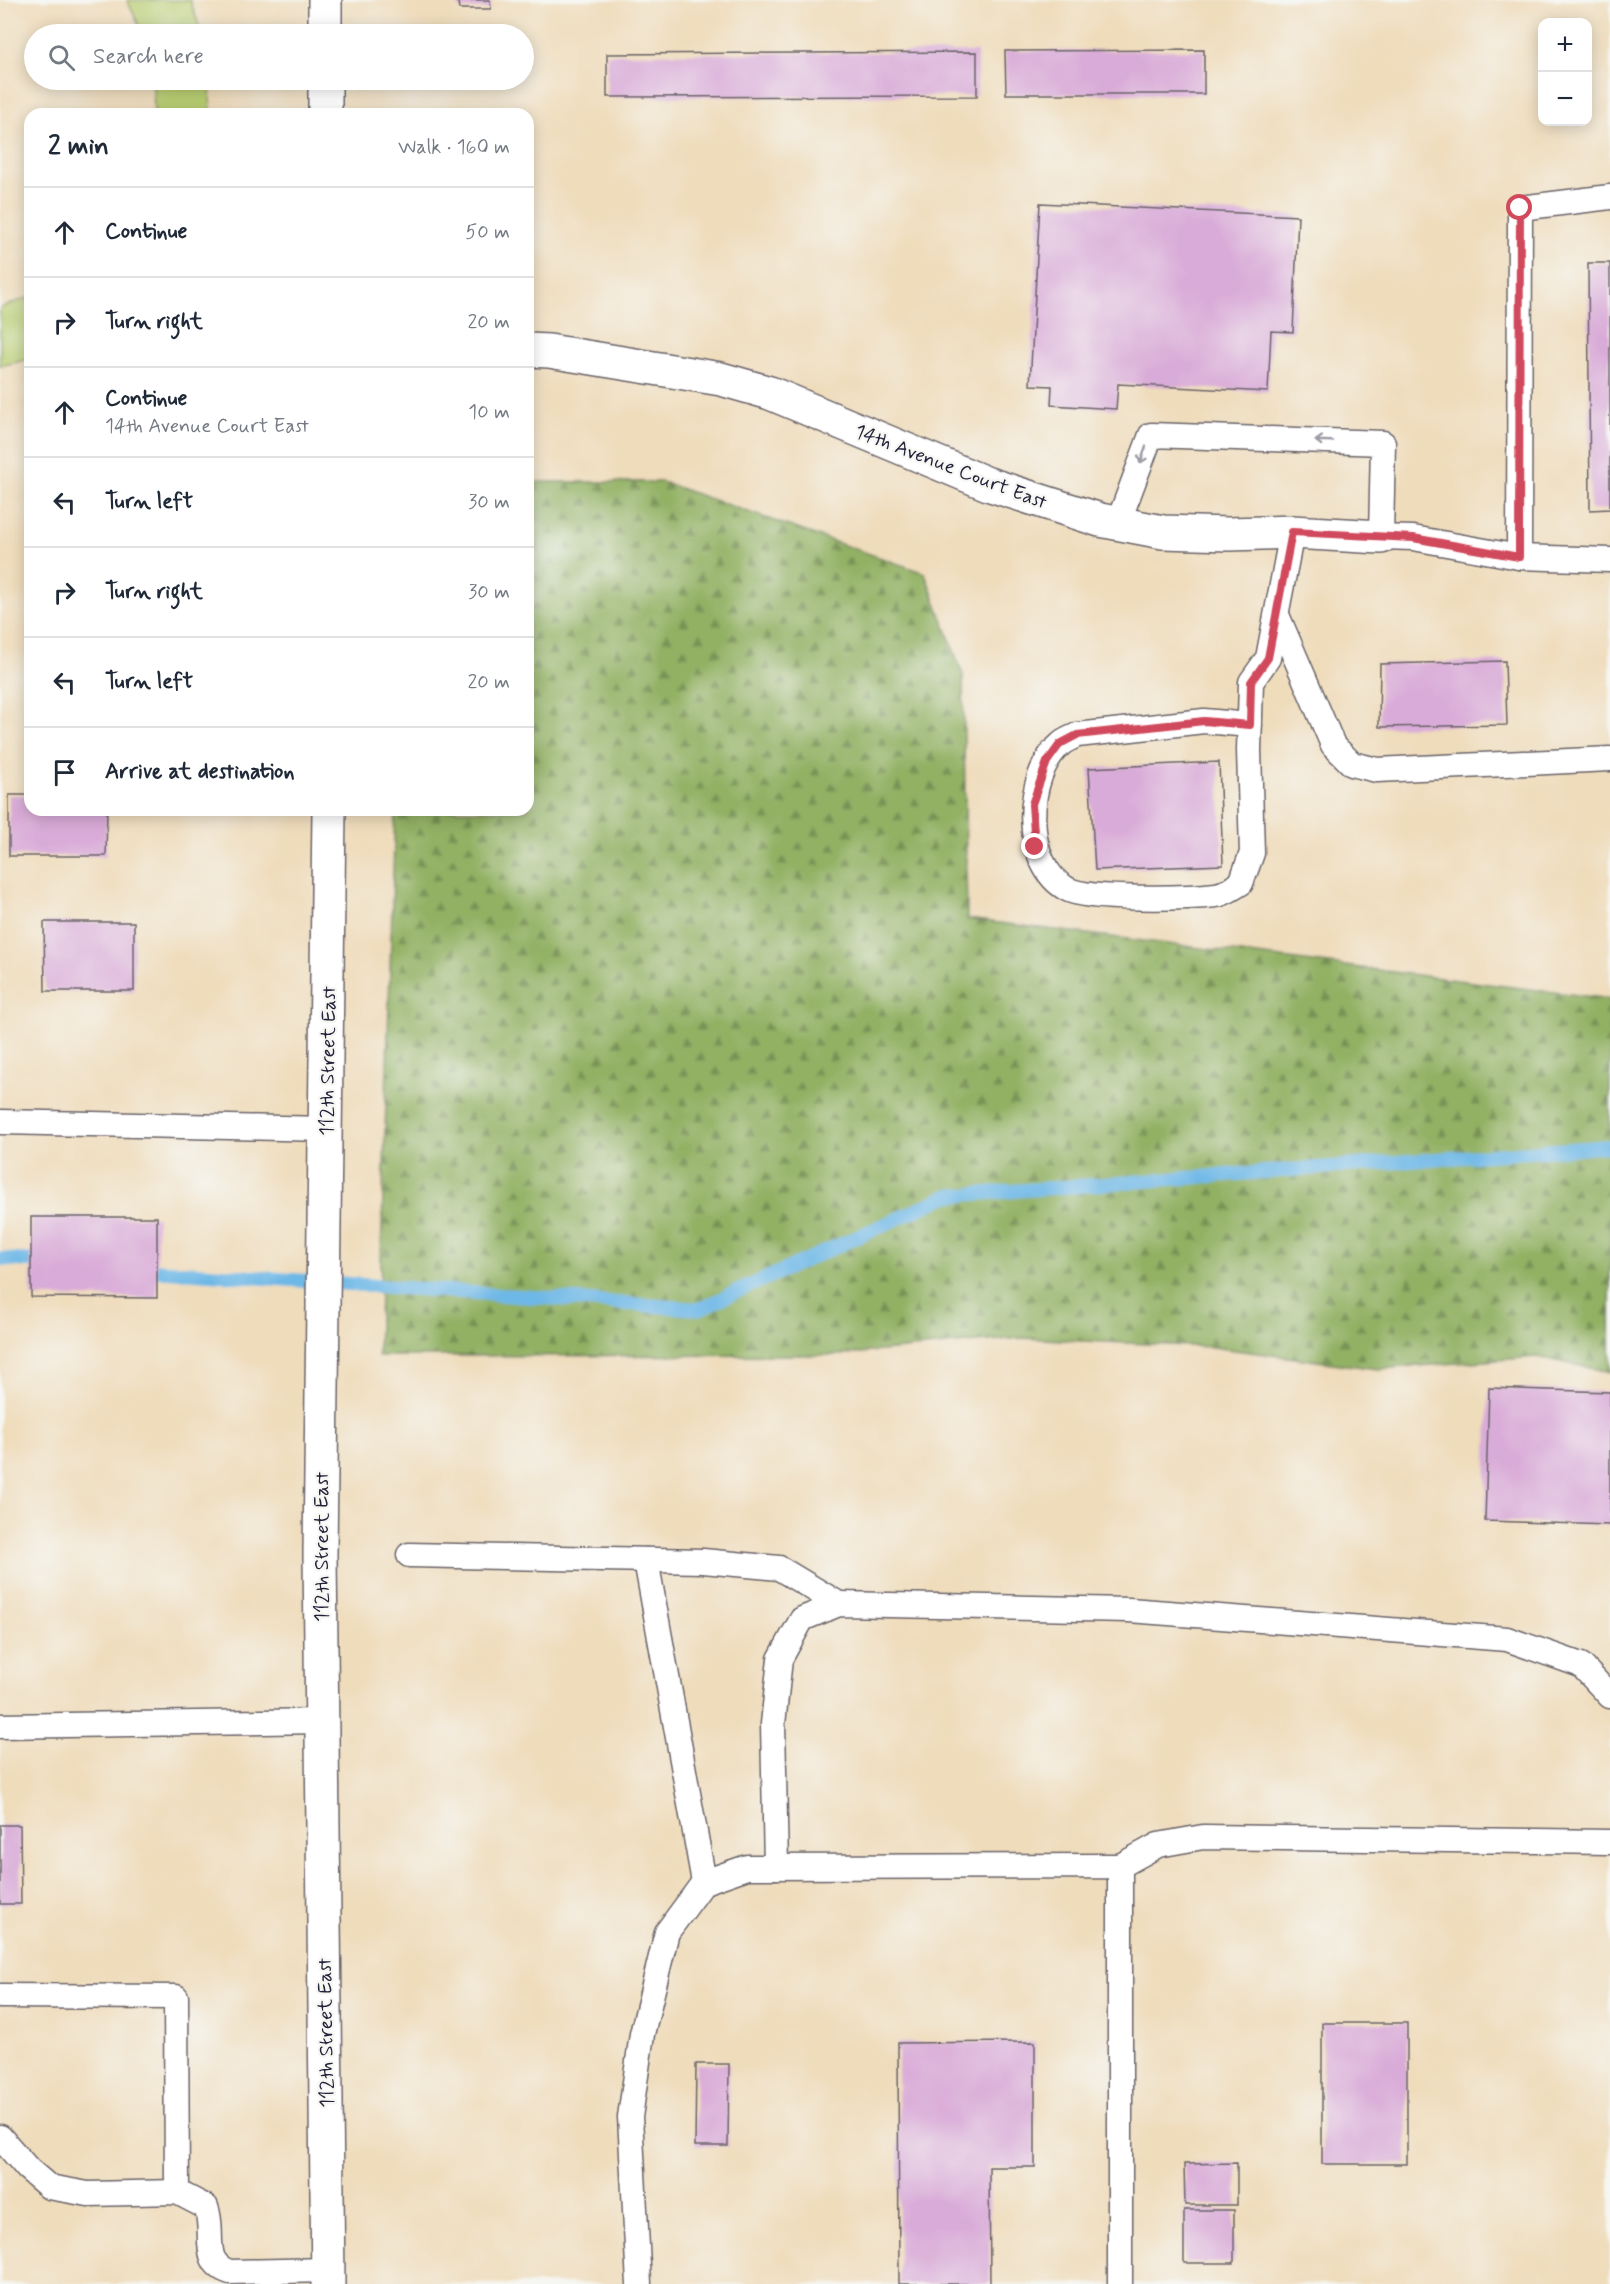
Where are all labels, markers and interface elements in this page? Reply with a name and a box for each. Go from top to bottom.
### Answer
map controls [1538,18,1592,126]
button: + [1538,18,1592,72]
search box [24,24,534,90]
icon: search [45,41,78,74]
text: Search here [93,43,204,71]
button: − [1538,72,1592,126]
text: 2 min [48,130,109,164]
text: Walk · 160 m [398,134,510,161]
route start [1506,194,1532,220]
icon: ahead [48,216,81,249]
text: Continue [105,218,187,246]
text: 50 m [465,219,510,246]
icon: right [48,306,81,339]
text: Turn right [105,308,203,336]
text: 20 m [467,309,510,336]
text: Continue [105,385,187,413]
icon: ahead [48,396,81,429]
text: 10 m [468,399,510,426]
text: 14th Avenue Court East [105,413,309,440]
street label: 14th Avenue Court East [851,418,1051,517]
one-way arrow [1315,435,1335,447]
one-way arrow [1137,446,1148,464]
icon: left [48,486,81,519]
text: Turn left [105,488,193,516]
text: 30 m [468,489,510,516]
icon: right [48,576,81,609]
text: Turn right [105,578,203,606]
text: 30 m [468,579,510,606]
icon: left [48,666,81,699]
text: Turn left [105,668,193,696]
text: 20 m [467,669,510,696]
icon: arrive [48,756,81,789]
text: Arrive at destination [105,758,295,786]
route end [1021,833,1047,859]
street label: 112th Street East [314,986,343,1136]
street label: 112th Street East [309,1472,336,1622]
street label: 112th Street East [312,1958,341,2108]

